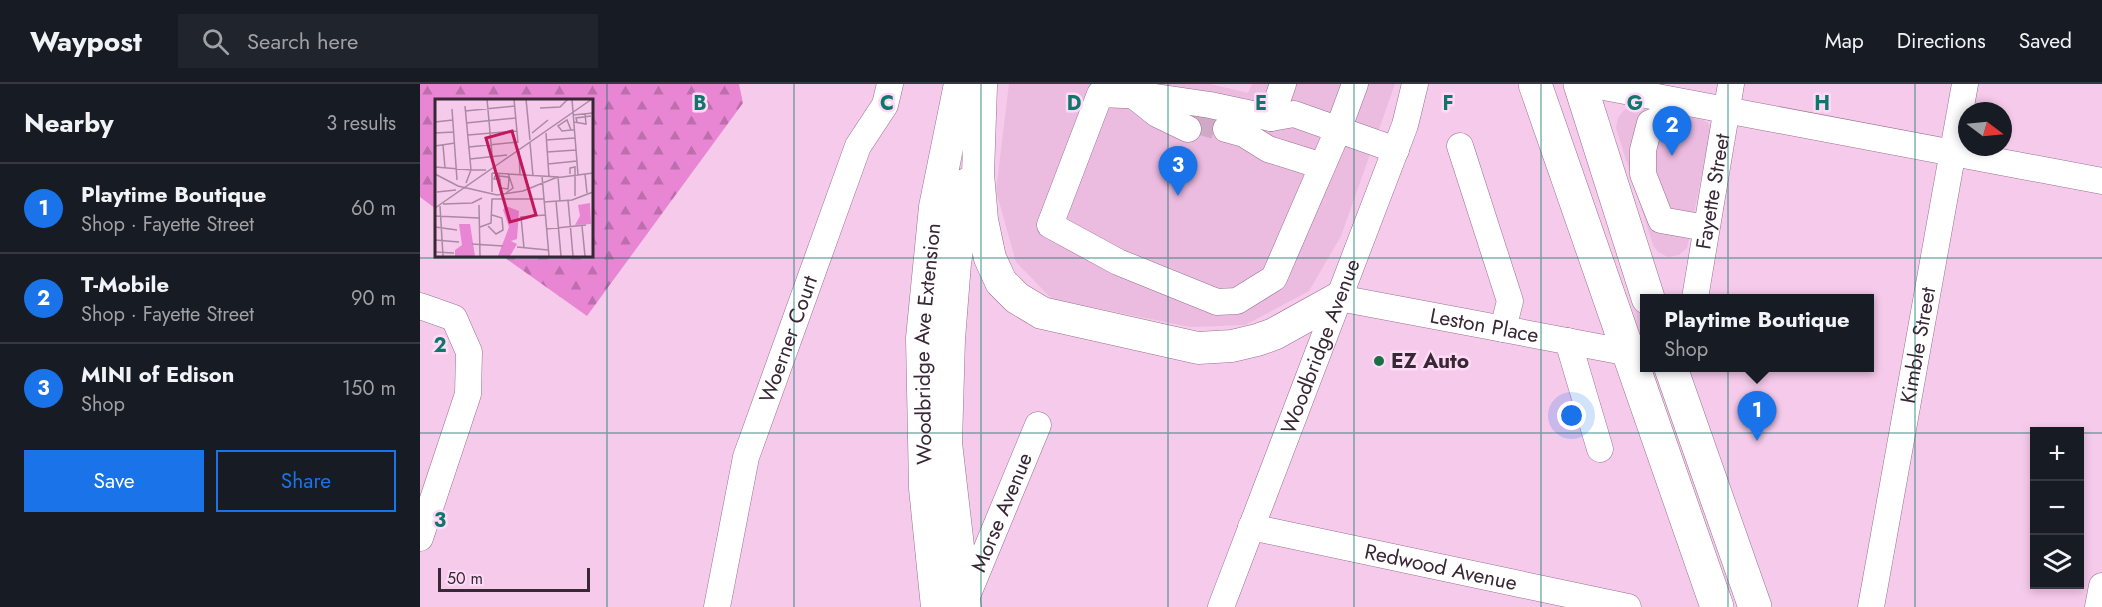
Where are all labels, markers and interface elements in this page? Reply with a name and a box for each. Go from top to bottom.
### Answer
search box [178,14,598,68]
text: Waypost [30,21,142,62]
icon: search [199,25,232,58]
text: Search here [247,25,358,57]
text: Map [1825,26,1864,56]
text: Directions [1897,26,1986,56]
text: Saved [2019,26,2072,56]
text: B [693,89,707,118]
text: C [880,89,894,118]
text: D [1067,89,1081,118]
text: E [1255,89,1267,118]
text: F [1442,89,1454,118]
text: G [1627,89,1643,118]
text: H [1814,89,1830,118]
inset map [435,99,592,256]
north arrow [1958,102,2012,156]
text: Nearby [24,104,113,142]
pin: 2 [1652,106,1692,156]
text: 3 results [326,109,396,138]
street label: Fayette Street [1688,131,1737,252]
pin: 3 [1158,147,1197,196]
text: Playtime Boutique [81,178,266,210]
text: 1 [38,194,49,223]
text: 60 m [351,194,396,223]
text: Shop · Fayette Street [81,210,254,239]
street label: Woodbridge Ave Extension [907,221,948,465]
street label: Woodbridge Avenue [1273,254,1368,438]
text: T-Mobile [81,268,169,300]
street label: Woerner Court [752,271,825,407]
text: 2 [37,284,50,313]
text: 90 m [351,284,396,313]
street label: Kimble Street [1893,285,1943,406]
popup [1640,294,1874,372]
text: Shop · Fayette Street [81,300,254,329]
street label: Leston Place [1428,301,1541,350]
text: Playtime Boutique [1664,303,1850,335]
text: 2 [433,331,447,360]
text: Shop [1664,335,1708,364]
place label: EZ Auto [1391,346,1469,376]
marker: EZ Auto [1372,354,1386,368]
text: MINI of Edison [81,358,234,390]
text: 3 [37,374,50,403]
text: 150 m [342,374,396,403]
text: Shop [81,390,125,419]
pin: 1 [1738,392,1776,441]
your location [1557,401,1586,430]
map controls [2030,427,2084,589]
button: + [2030,427,2084,481]
street label: Morse Avenue [964,448,1040,577]
button: Save [24,450,204,512]
button: Share [216,450,396,512]
button: − [2030,481,2084,535]
text: 3 [434,506,446,535]
button: layers [2030,535,2084,589]
street label: Redwood Avenue [1362,536,1520,598]
scale bar [438,565,590,592]
text: 50 m [447,567,483,590]

